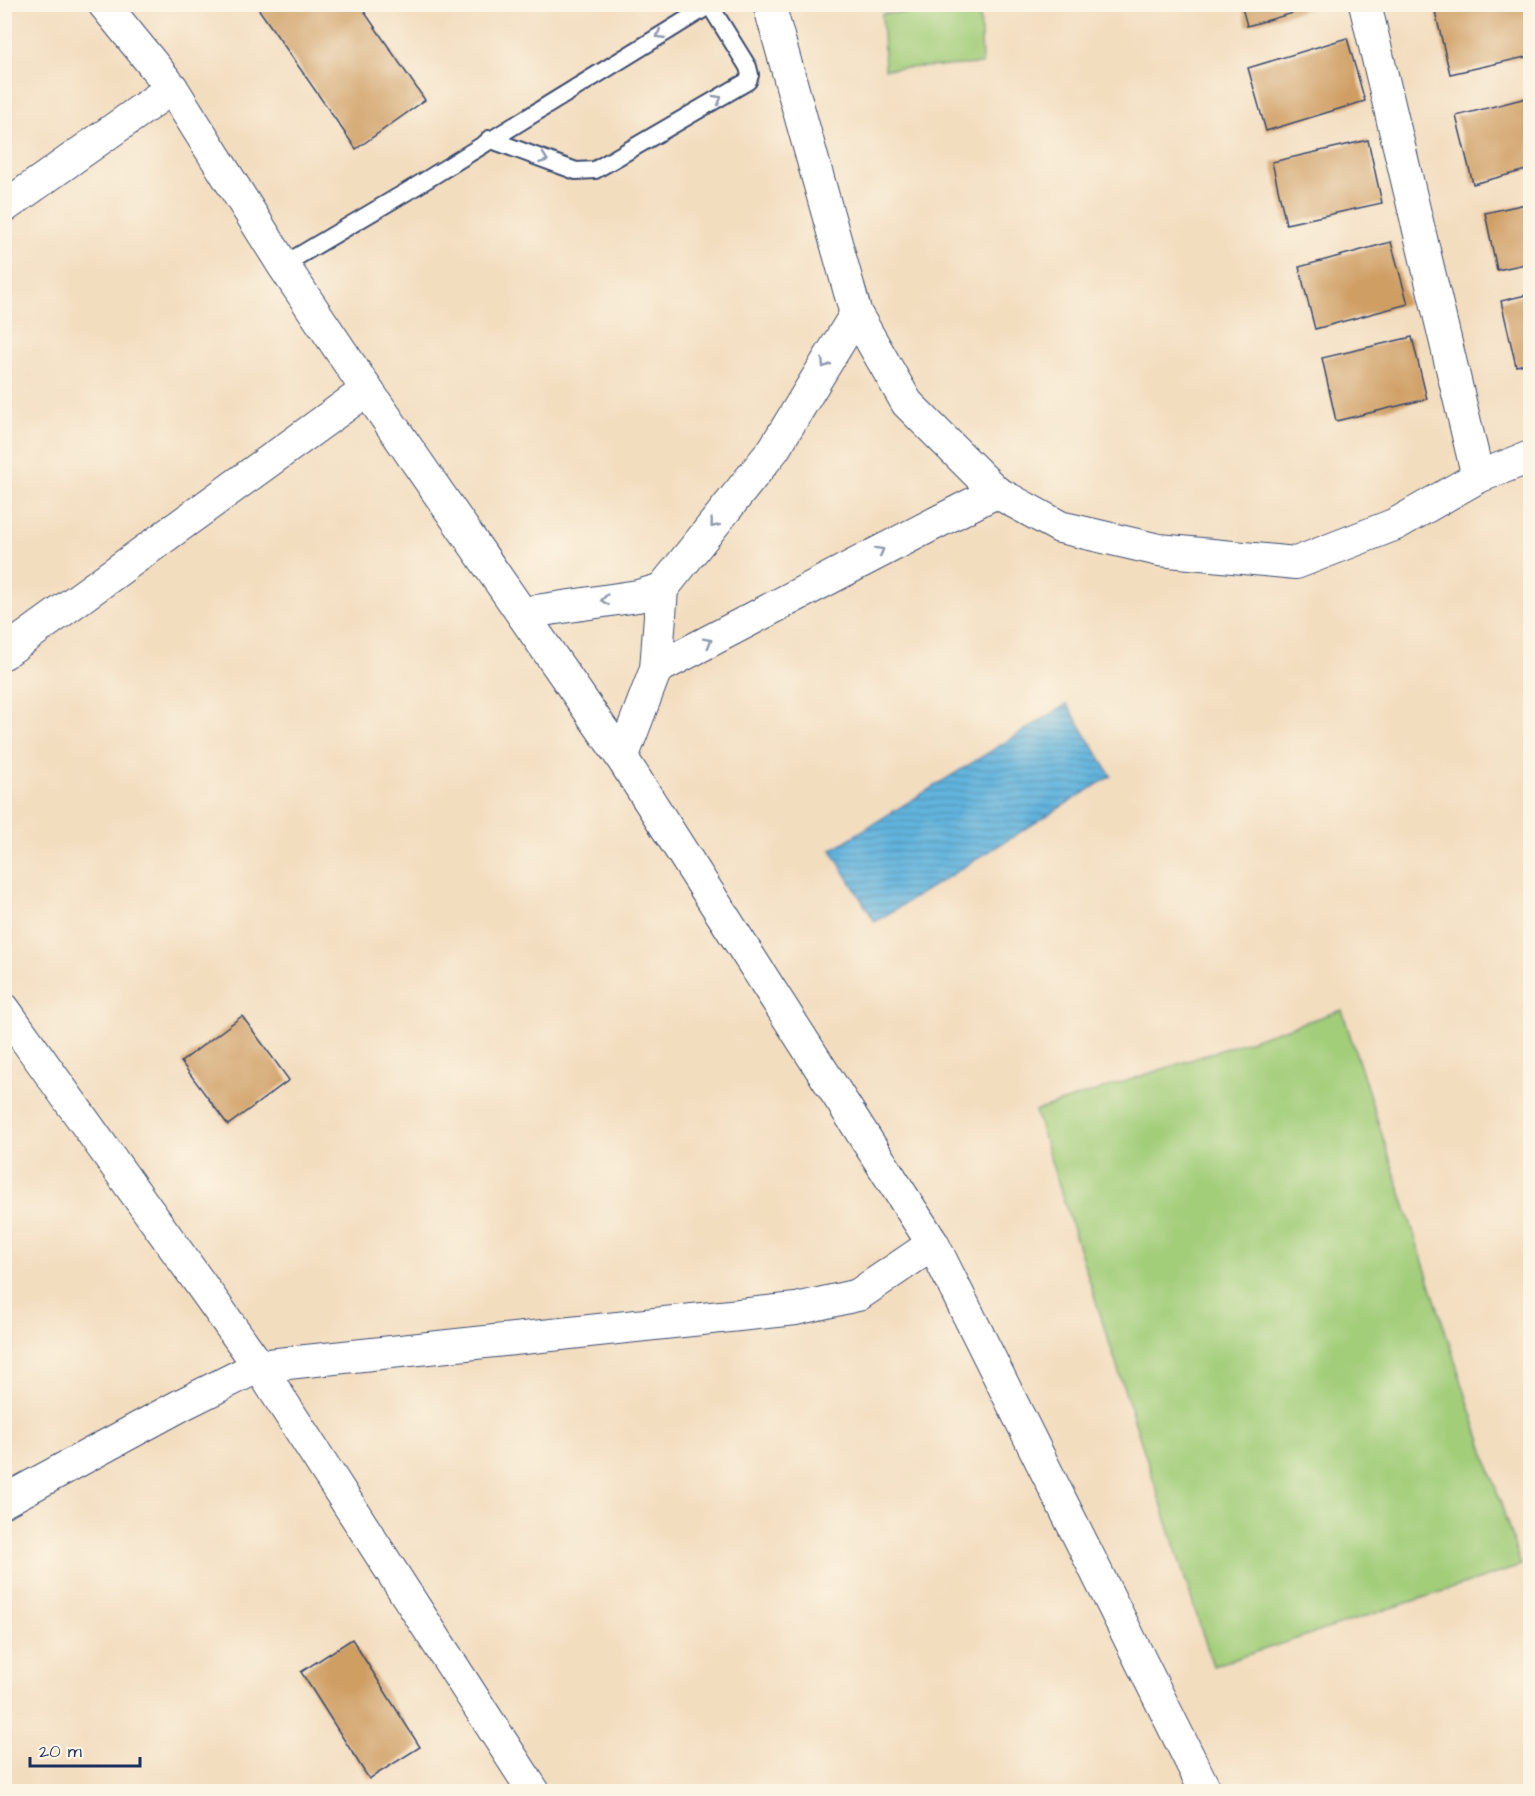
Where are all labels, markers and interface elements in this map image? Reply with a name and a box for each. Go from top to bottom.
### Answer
one-way arrow [656,28,666,40]
one-way arrow [712,94,722,106]
one-way arrow [538,152,549,165]
one-way arrow [821,358,833,368]
one-way arrow [711,517,722,528]
one-way arrow [874,547,884,558]
one-way arrow [600,593,609,606]
one-way arrow [701,638,712,650]
scale bar [30,1730,140,1768]
text: 20 m [39,1739,82,1764]

